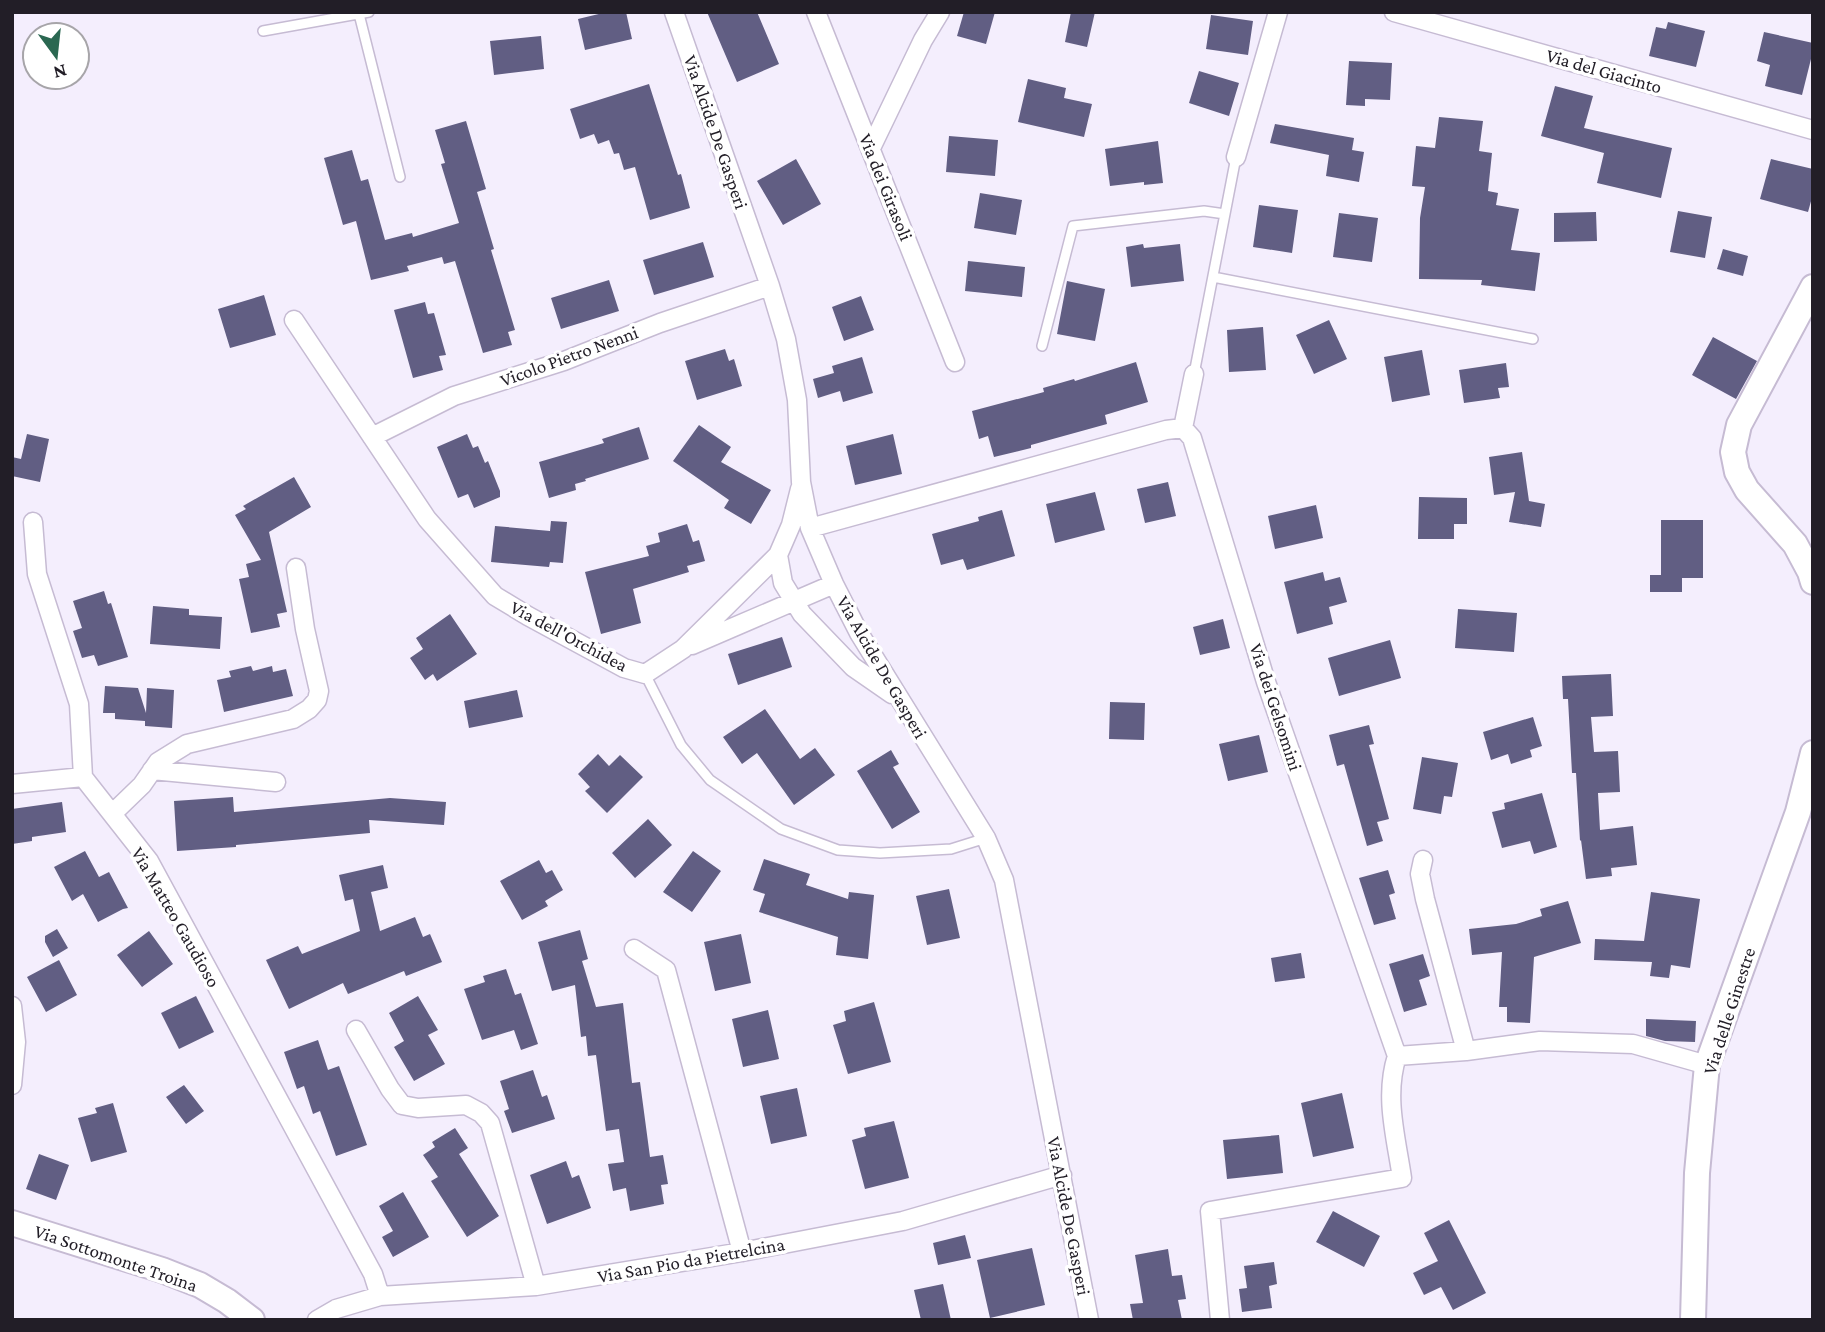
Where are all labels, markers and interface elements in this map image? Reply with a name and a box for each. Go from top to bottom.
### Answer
north arrow [21,21,91,91]
street label: Via del Giacinto [1544,44,1664,98]
street label: Via Alcide De Gasperi [680,52,752,212]
text: N [51,60,69,84]
street label: Via dei Girasoli [855,130,917,244]
street label: Vicolo Pietro Nenni [497,321,641,391]
street label: Via Alcide De Gasperi [833,592,931,742]
street label: Via dell'Orchidea [507,596,631,676]
street label: Via dei Gelsomini [1246,641,1306,773]
street label: Via Matteo Gaudioso [127,843,225,991]
street label: Via delle Ginestre [1699,945,1759,1077]
street label: Via Alcide De Gasperi [1043,1135,1095,1297]
street label: Via Sottomonte Troina [32,1220,201,1296]
street label: Via San Pio da Pietrelcina [596,1233,787,1287]

